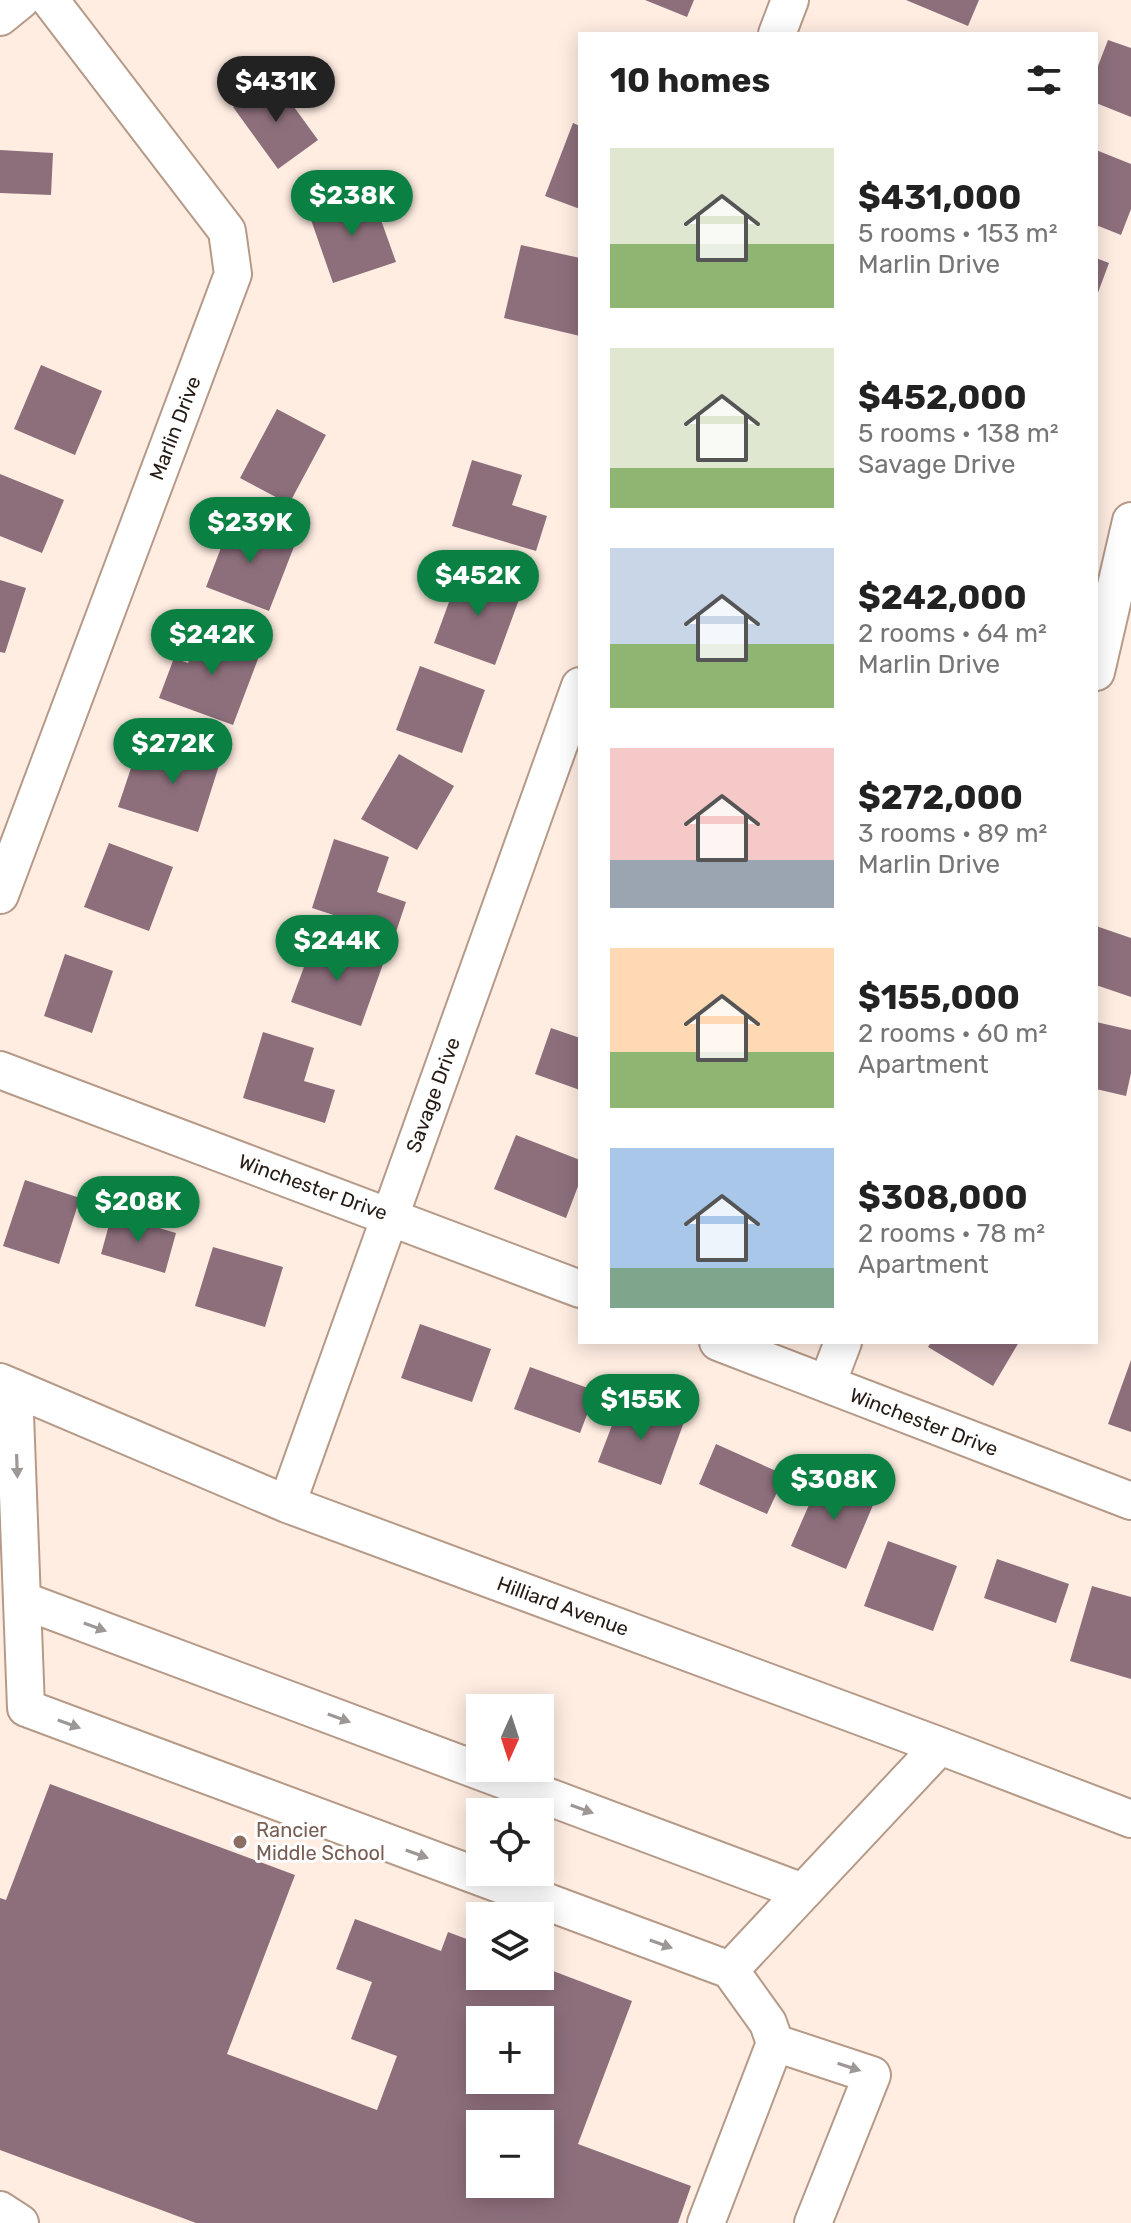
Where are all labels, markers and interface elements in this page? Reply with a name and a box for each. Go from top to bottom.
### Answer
pin: $431K [220,56,332,124]
icon: filters [1022,58,1066,102]
text: 10 homes [610,60,770,101]
text: $431K [235,66,317,97]
pin: $238K [296,170,408,238]
text: $431,000 [858,177,1021,218]
text: $238K [309,180,395,211]
icon: home [674,180,770,276]
text: 5 rooms · 153 m² [858,218,1058,249]
text: Marlin Drive [858,249,1000,280]
street label: Marlin Drive [144,373,206,483]
text: $452,000 [858,377,1027,418]
icon: home [674,380,770,476]
text: 5 rooms · 138 m² [858,418,1059,449]
text: Savage Drive [858,449,1016,480]
pin: $239K [194,497,306,565]
text: $239K [207,507,293,538]
pin: $452K [422,550,534,618]
text: $452K [435,560,521,591]
text: $242,000 [858,577,1027,618]
icon: home [674,580,770,676]
pin: $242K [156,609,268,677]
text: 2 rooms · 64 m² [858,618,1047,649]
text: $242K [169,619,255,650]
text: Marlin Drive [858,649,1000,680]
pin: $272K [117,718,229,786]
text: $272K [131,728,215,759]
text: $272,000 [858,777,1023,818]
icon: home [674,780,770,876]
text: 3 rooms · 89 m² [858,818,1047,849]
text: Marlin Drive [858,849,1000,880]
pin: $244K [281,915,393,983]
text: $244K [294,925,380,956]
text: $155,000 [858,977,1020,1018]
icon: home [674,980,770,1076]
text: 2 rooms · 60 m² [858,1018,1047,1049]
street label: Savage Drive [401,1034,465,1156]
text: Apartment [858,1049,989,1080]
street label: Winchester Drive [235,1149,391,1225]
pin: $208K [82,1176,194,1244]
text: $308,000 [858,1177,1028,1218]
icon: home [674,1180,770,1276]
text: $208K [95,1186,181,1217]
text: 2 rooms · 78 m² [858,1218,1045,1249]
text: Apartment [858,1249,989,1280]
pin: $155K [585,1374,697,1442]
street label: Winchester Drive [847,1383,1001,1461]
text: $155K [600,1384,682,1415]
one-way arrow [11,1454,24,1479]
pin: $308K [778,1454,890,1522]
text: $308K [790,1464,878,1495]
street label: Hilliard Avenue [494,1571,632,1641]
one-way arrow [83,1621,107,1634]
north arrow [466,1694,554,1782]
map controls [466,1694,554,2198]
one-way arrow [327,1712,351,1725]
one-way arrow [57,1718,81,1731]
button: locate [466,1798,554,1886]
one-way arrow [570,1803,594,1816]
place label: Rancier Middle School [256,1818,385,1865]
marker: Rancier Middle School [231,1833,249,1851]
one-way arrow [405,1848,429,1861]
button: layers [466,1902,554,1990]
one-way arrow [649,1939,673,1951]
button: + [466,2006,554,2094]
one-way arrow [837,2061,861,2074]
button: − [466,2110,554,2198]

